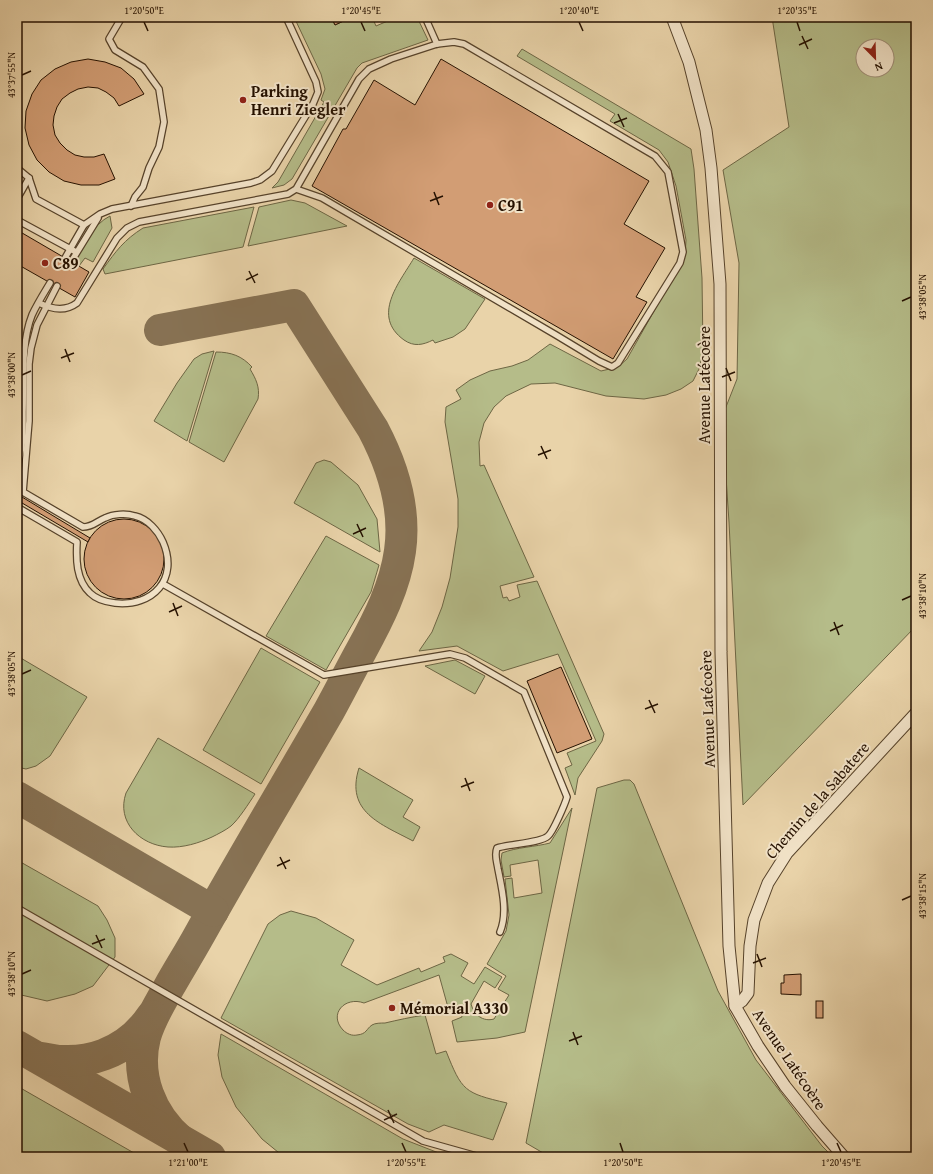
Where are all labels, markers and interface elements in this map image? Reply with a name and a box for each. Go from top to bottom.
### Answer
text: 1°20'50"E [124,3,164,18]
text: 1°20'45"E [341,3,381,18]
text: 1°20'40"E [559,3,599,18]
text: 1°20'35"E [777,3,817,18]
north arrow [855,38,895,78]
text: 43°37'55"N [4,52,19,98]
text: N [872,58,885,76]
place label: Parking Henri Ziegler [251,79,346,121]
marker: Parking Henri Ziegler [238,95,248,105]
place label: C91 [498,193,524,217]
marker: C91 [485,200,495,210]
place label: C89 [53,251,79,275]
marker: C89 [40,258,50,268]
text: 43°38'05"N [915,274,930,320]
street label: Avenue Latécoère [692,326,716,444]
text: 43°38'00"N [4,352,19,398]
text: 43°38'10"N [915,573,930,619]
street label: Avenue Latécoère [693,650,721,768]
text: 43°38'05"N [4,651,19,697]
street label: Chemin de la Sabatere [759,736,875,864]
text: 43°38'15"N [915,873,930,919]
text: 43°38'10"N [4,951,19,997]
place label: Mémorial A330 [400,996,508,1020]
marker: Mémorial A330 [387,1003,397,1013]
street label: Avenue Latécoère [747,1003,833,1115]
text: 1°21'00"E [168,1155,208,1170]
text: 1°20'55"E [386,1155,426,1170]
text: 1°20'50"E [603,1155,643,1170]
text: 1°20'45"E [821,1155,861,1170]

